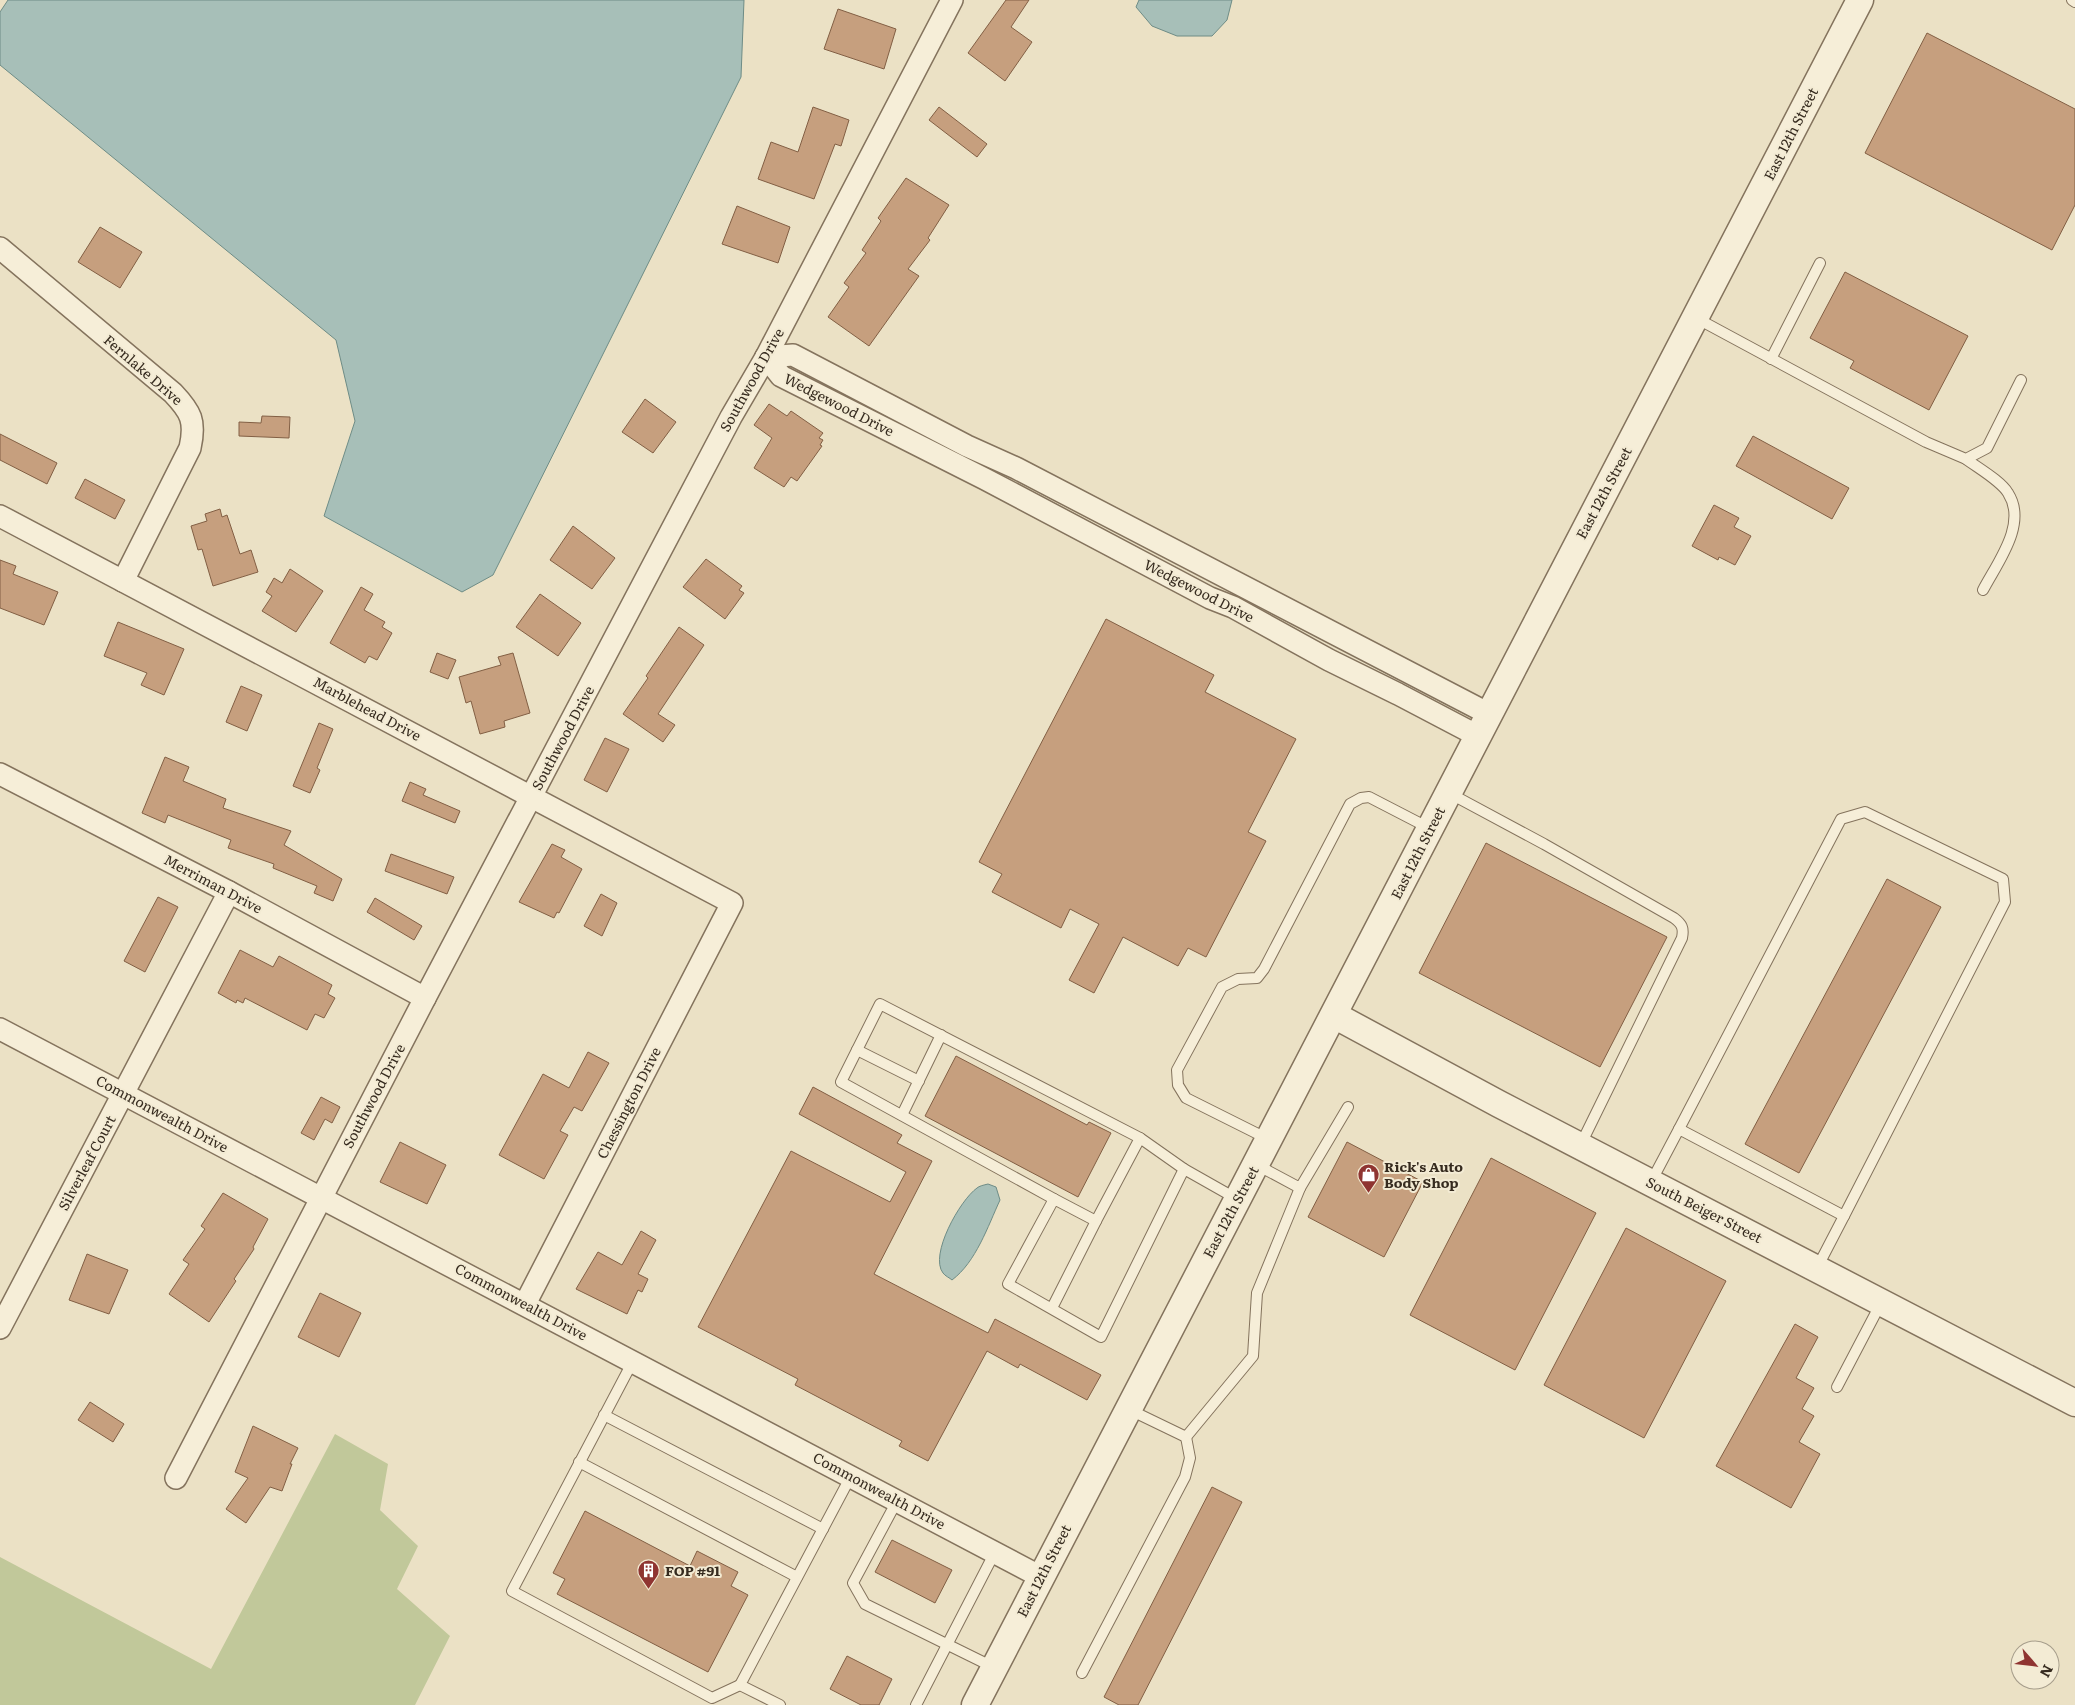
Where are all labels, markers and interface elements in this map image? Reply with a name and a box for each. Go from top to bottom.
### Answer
street label: East 12th Street [1758,83,1822,183]
street label: Southwood Drive [714,324,788,435]
street label: Fernlake Drive [100,329,187,409]
street label: Wedgewood Drive [781,368,898,440]
street label: East 12th Street [1570,443,1636,542]
street label: Wedgewood Drive [1141,554,1258,626]
street label: Marblehead Drive [310,671,425,745]
street label: Southwood Drive [526,682,598,793]
street label: East 12th Street [1385,802,1449,902]
street label: Merriman Drive [161,849,266,917]
street label: Southwood Drive [337,1040,409,1151]
street label: Chessington Drive [591,1043,665,1162]
street label: Commonwealth Drive [93,1070,232,1157]
street label: Silverleaf Court [53,1111,120,1214]
place label: Rick's Auto Body Shop [1384,1156,1463,1192]
street label: East 12th Street [1197,1162,1263,1261]
shop icon: Rick's Auto Body Shop [1356,1163,1380,1194]
street label: South Beiger Street [1643,1171,1766,1247]
street label: Commonwealth Drive [452,1258,591,1345]
street label: Commonwealth Drive [810,1447,949,1534]
street label: East 12th Street [1011,1520,1075,1620]
building icon: FOP #91 [637,1559,661,1590]
place label: FOP #91 [665,1560,720,1580]
north arrow [2010,1640,2060,1690]
text: N [2036,1662,2059,1682]

